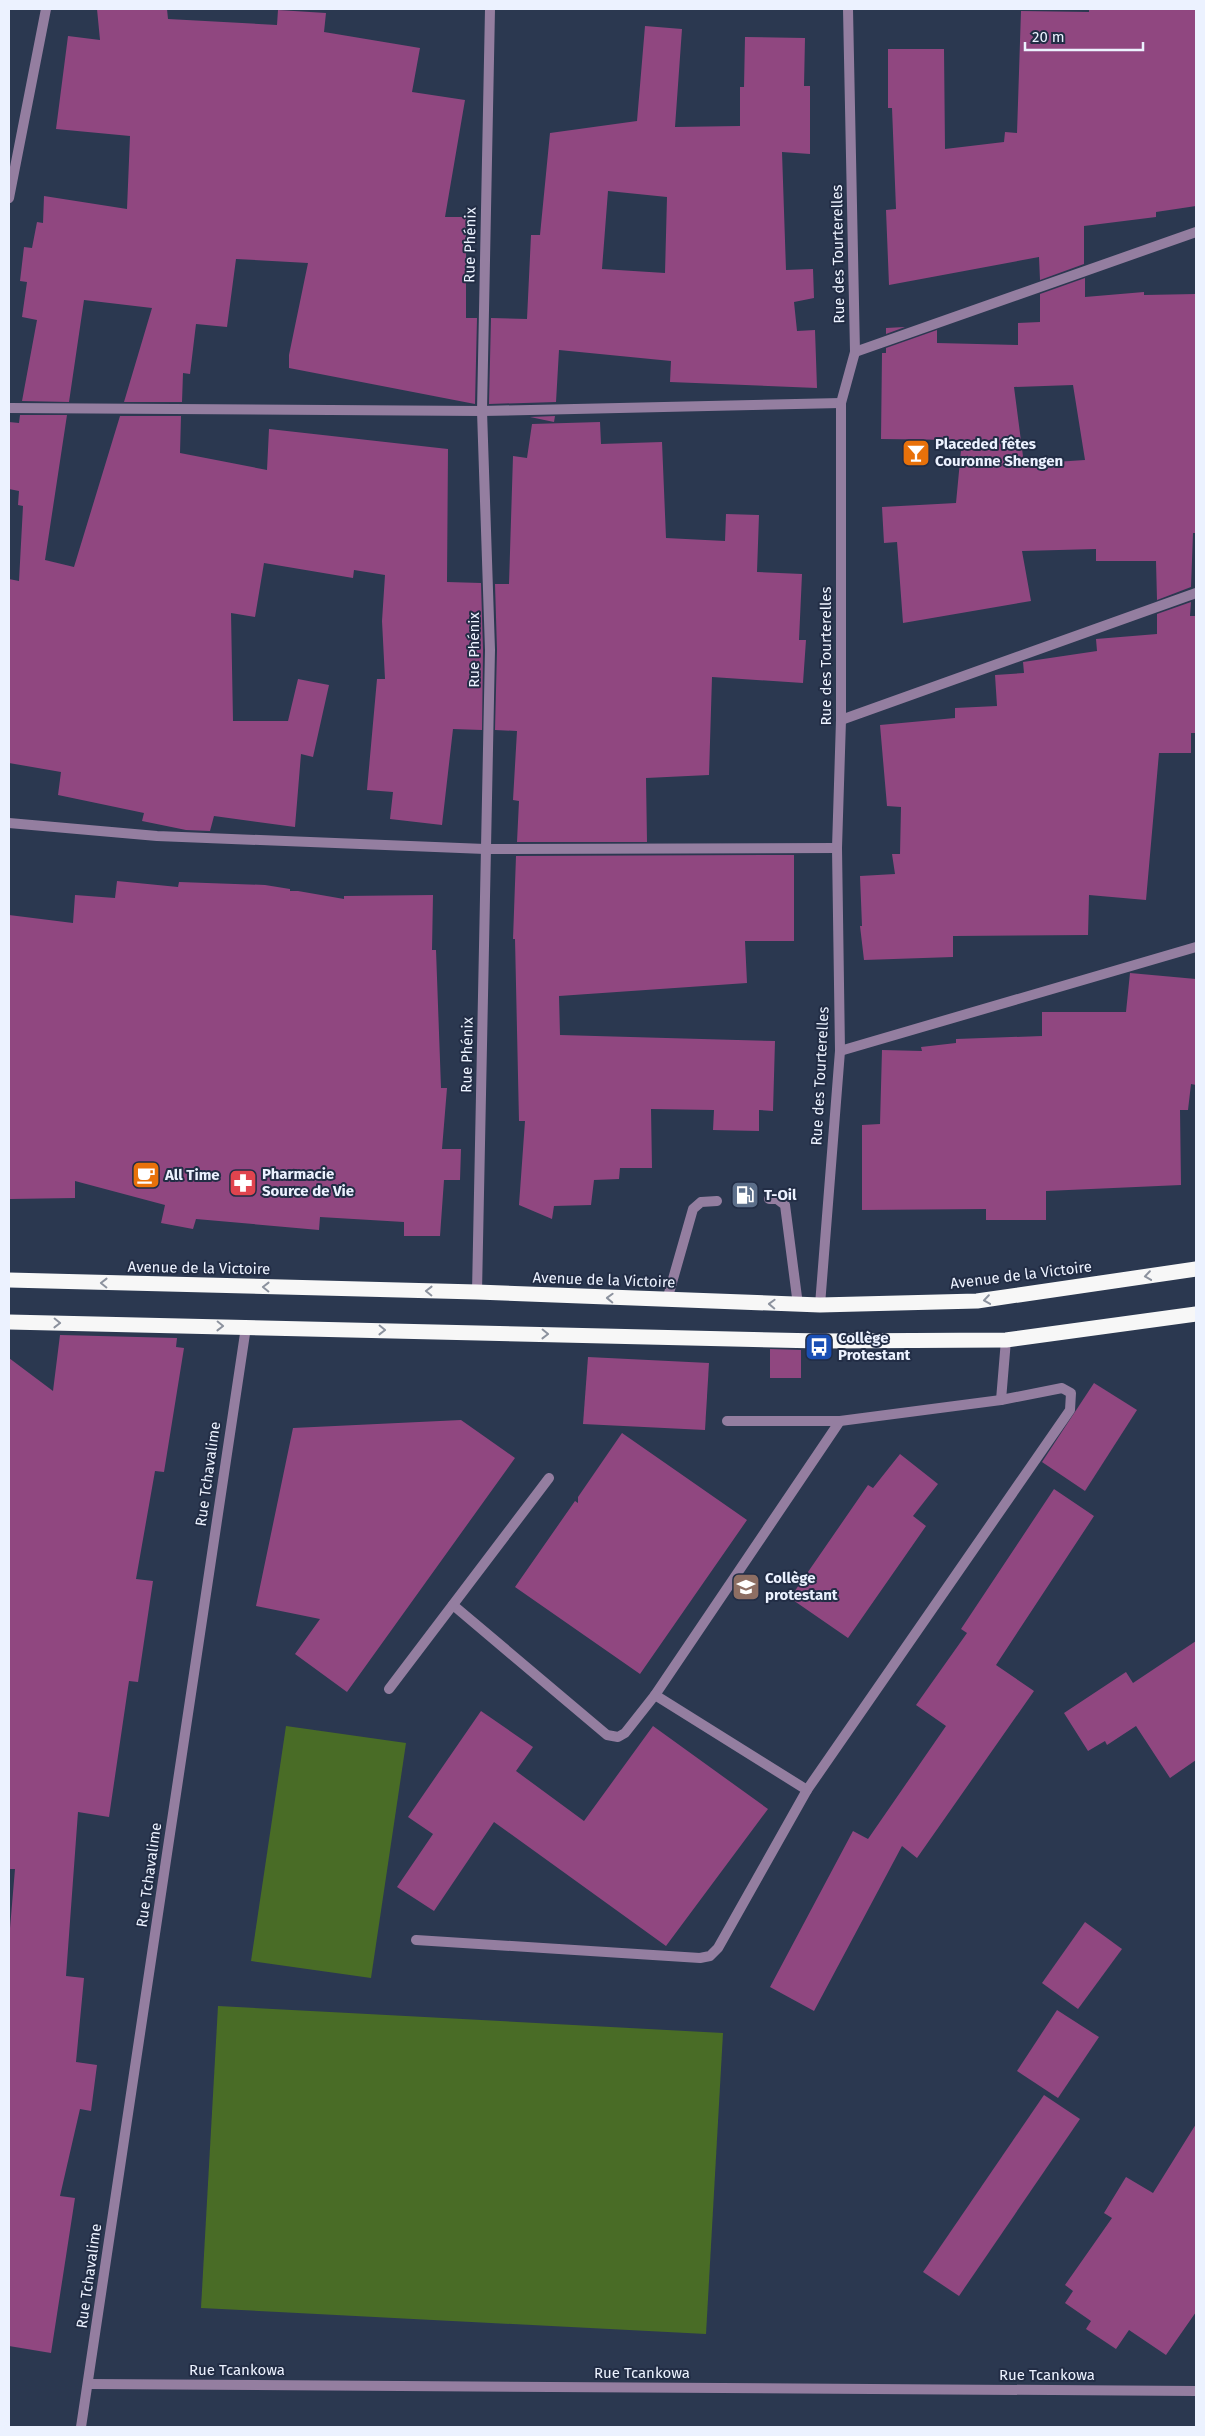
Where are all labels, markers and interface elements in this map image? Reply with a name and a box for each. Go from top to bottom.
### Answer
scale bar [1025,20,1142,52]
text: 20 m [1032,28,1065,46]
street label: Rue des Tourterelles [828,184,848,324]
street label: Rue Phénix [460,206,480,283]
place label: Placeded fêtes Couronne Shengen [935,435,1063,470]
bar icon: Placeded fêtes Couronne Shengen [901,438,931,468]
street label: Rue des Tourterelles [817,586,835,726]
street label: Rue Phénix [465,611,483,688]
street label: Rue des Tourterelles [807,1006,833,1146]
street label: Rue Phénix [457,1016,477,1093]
cafe icon: All Time [131,1160,161,1190]
place label: Pharmacie Source de Vie [262,1165,354,1200]
place label: All Time [164,1166,220,1184]
pharmacy icon: Pharmacie Source de Vie [228,1168,258,1198]
fuel station icon: T-Oil [730,1180,760,1210]
place label: T-Oil [764,1186,797,1204]
street label: Avenue de la Victoire [949,1257,1093,1293]
street label: Avenue de la Victoire [127,1258,271,1278]
street label: Avenue de la Victoire [532,1269,676,1291]
one-way arrow [1144,1270,1152,1280]
one-way arrow [99,1278,107,1288]
one-way arrow [262,1282,270,1292]
one-way arrow [424,1286,432,1296]
one-way arrow [606,1292,614,1303]
one-way arrow [983,1294,992,1304]
one-way arrow [768,1299,776,1309]
one-way arrow [54,1318,62,1328]
one-way arrow [216,1321,224,1332]
one-way arrow [379,1325,387,1335]
one-way arrow [542,1329,549,1339]
place label: Collège Protestant [838,1329,911,1364]
bus stop icon: Collège Protestant [804,1332,834,1362]
street label: Rue Tchavalime [192,1420,224,1528]
place label: Collège protestant [765,1569,838,1604]
school or university icon: Collège protestant [731,1572,761,1602]
street label: Rue Tchavalime [133,1821,165,1929]
street label: Rue Tchavalime [73,2222,105,2330]
street label: Rue Tcankowa [189,2361,285,2379]
street label: Rue Tcankowa [594,2364,690,2382]
street label: Rue Tcankowa [999,2366,1095,2384]

